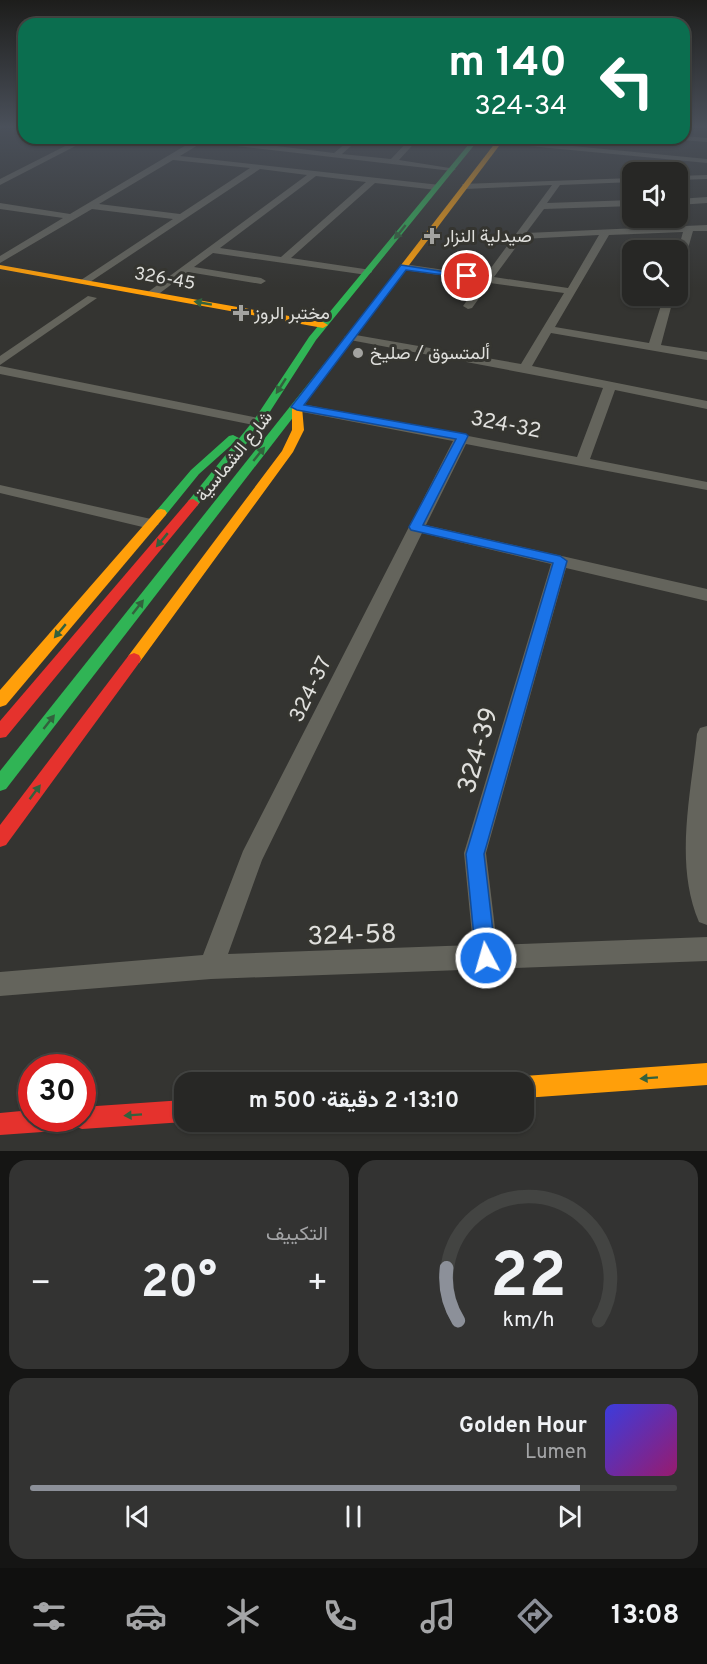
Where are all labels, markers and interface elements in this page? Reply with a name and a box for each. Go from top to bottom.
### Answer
text: 140 m [448,38,567,91]
icon: left [588,42,666,120]
text: 324-34 [474,90,567,124]
map controls [622,162,688,306]
button: sound [622,162,688,228]
one-way arrow [394,224,407,239]
place label: صيدلية النزار [443,226,532,249]
marker: صيدلية النزار [425,229,439,243]
button: search [622,240,688,306]
pin [441,250,492,301]
icon: arrive [450,259,483,292]
street label: 326-45 [132,263,197,296]
one-way arrow [194,299,213,308]
place label: مختبر الروز [253,303,330,326]
marker: مختبر الروز [232,304,250,322]
place label: ألمتسوق / صليخ [370,343,490,366]
marker: ألمتسوق / صليخ [351,346,365,360]
one-way arrow [276,378,287,394]
street label: 324-32 [468,405,543,446]
street label: شارع الشماسية [192,407,279,507]
one-way arrow [252,446,265,462]
one-way arrow [156,532,169,547]
one-way arrow [132,599,145,615]
one-way arrow [53,623,66,639]
street label: 324-37 [284,652,339,727]
street label: 324-39 [451,704,507,798]
one-way arrow [42,714,54,729]
one-way arrow [29,784,41,800]
street label: 324-58 [307,918,397,955]
position arrow [454,926,518,990]
speed limit sign: 30 [18,1054,96,1132]
one-way arrow [639,1074,658,1083]
text: 13:10 · 2 دقيقة · 500 m [249,1088,459,1115]
one-way arrow [124,1110,143,1119]
text: التكييف [266,1222,328,1248]
text: 22 [490,1240,566,1319]
text: 20° [141,1256,217,1313]
text: − [30,1264,51,1306]
text: + [307,1264,328,1306]
text: km/h [502,1308,554,1335]
text: Golden Hour [459,1413,587,1440]
text: Lumen [525,1440,587,1466]
icon: previous [121,1500,154,1533]
icon: pause [337,1500,370,1533]
icon: next [553,1500,586,1533]
icon: filters [28,1595,70,1637]
icon: car [125,1595,167,1637]
icon: climate [222,1595,264,1637]
icon: phone [319,1595,361,1637]
icon: music [417,1595,459,1637]
icon: directions [514,1595,556,1637]
text: 13:08 [611,1599,679,1633]

